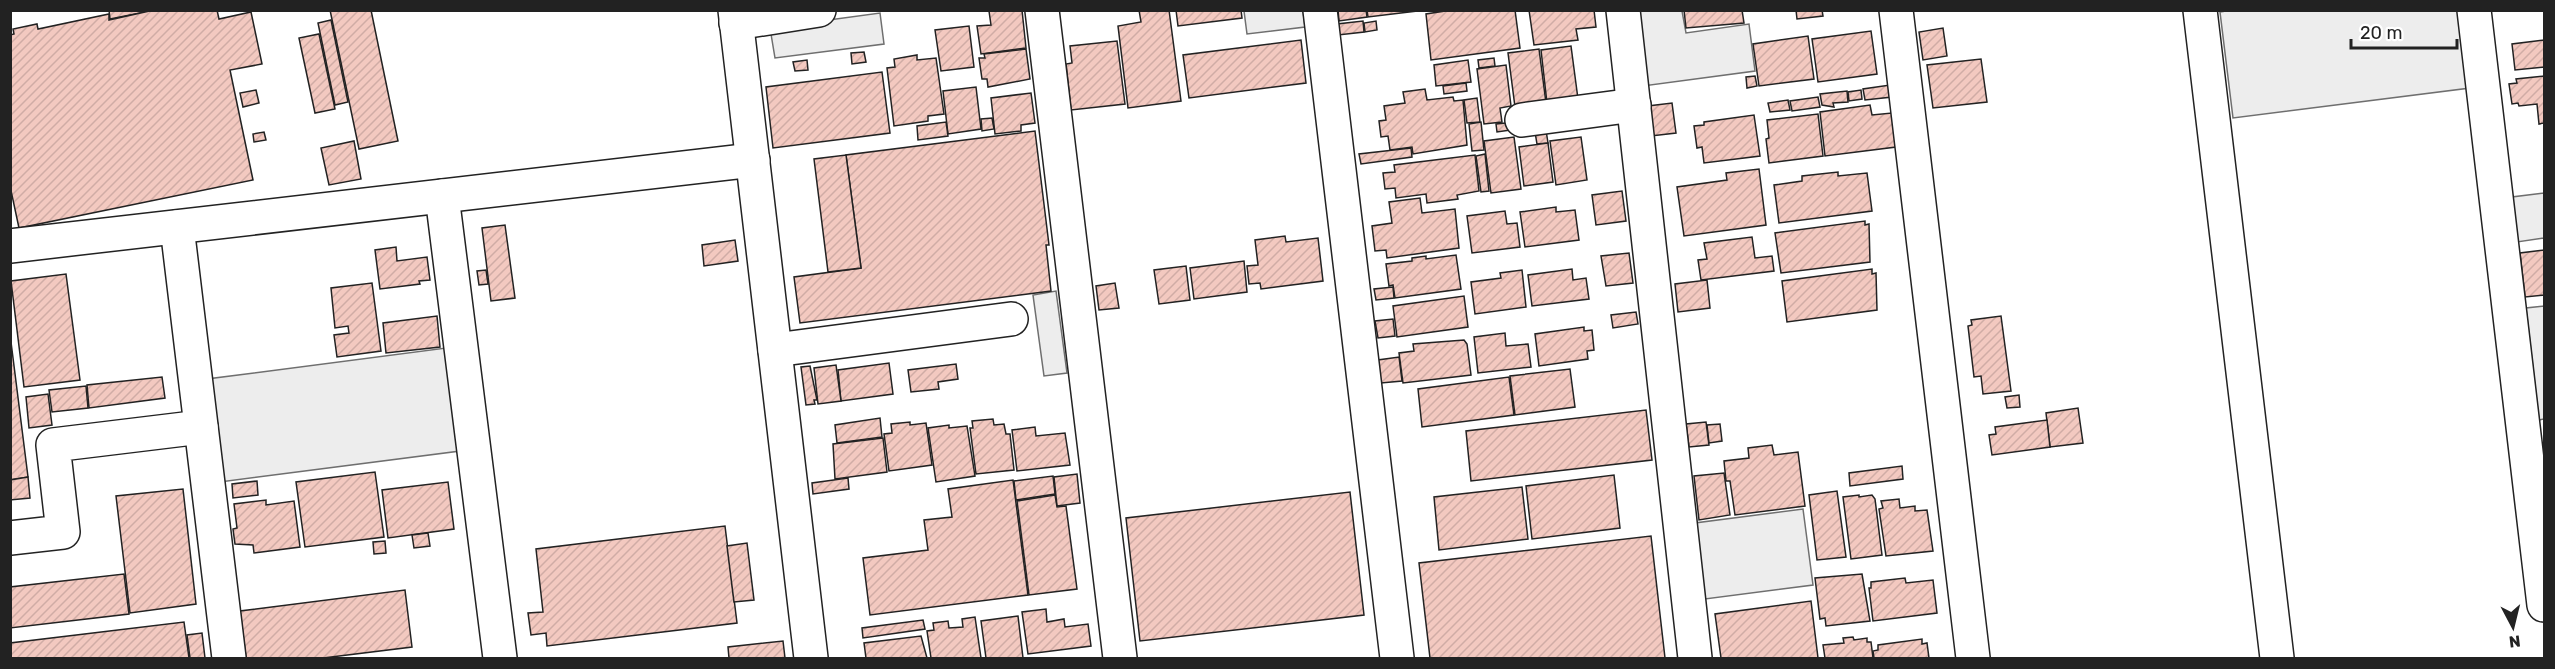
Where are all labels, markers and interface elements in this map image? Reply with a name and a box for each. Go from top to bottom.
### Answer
scale bar [2351,12,2458,50]
text: 20 m [2360,22,2402,44]
north arrow [2483,597,2543,657]
text: N [2508,631,2522,652]

